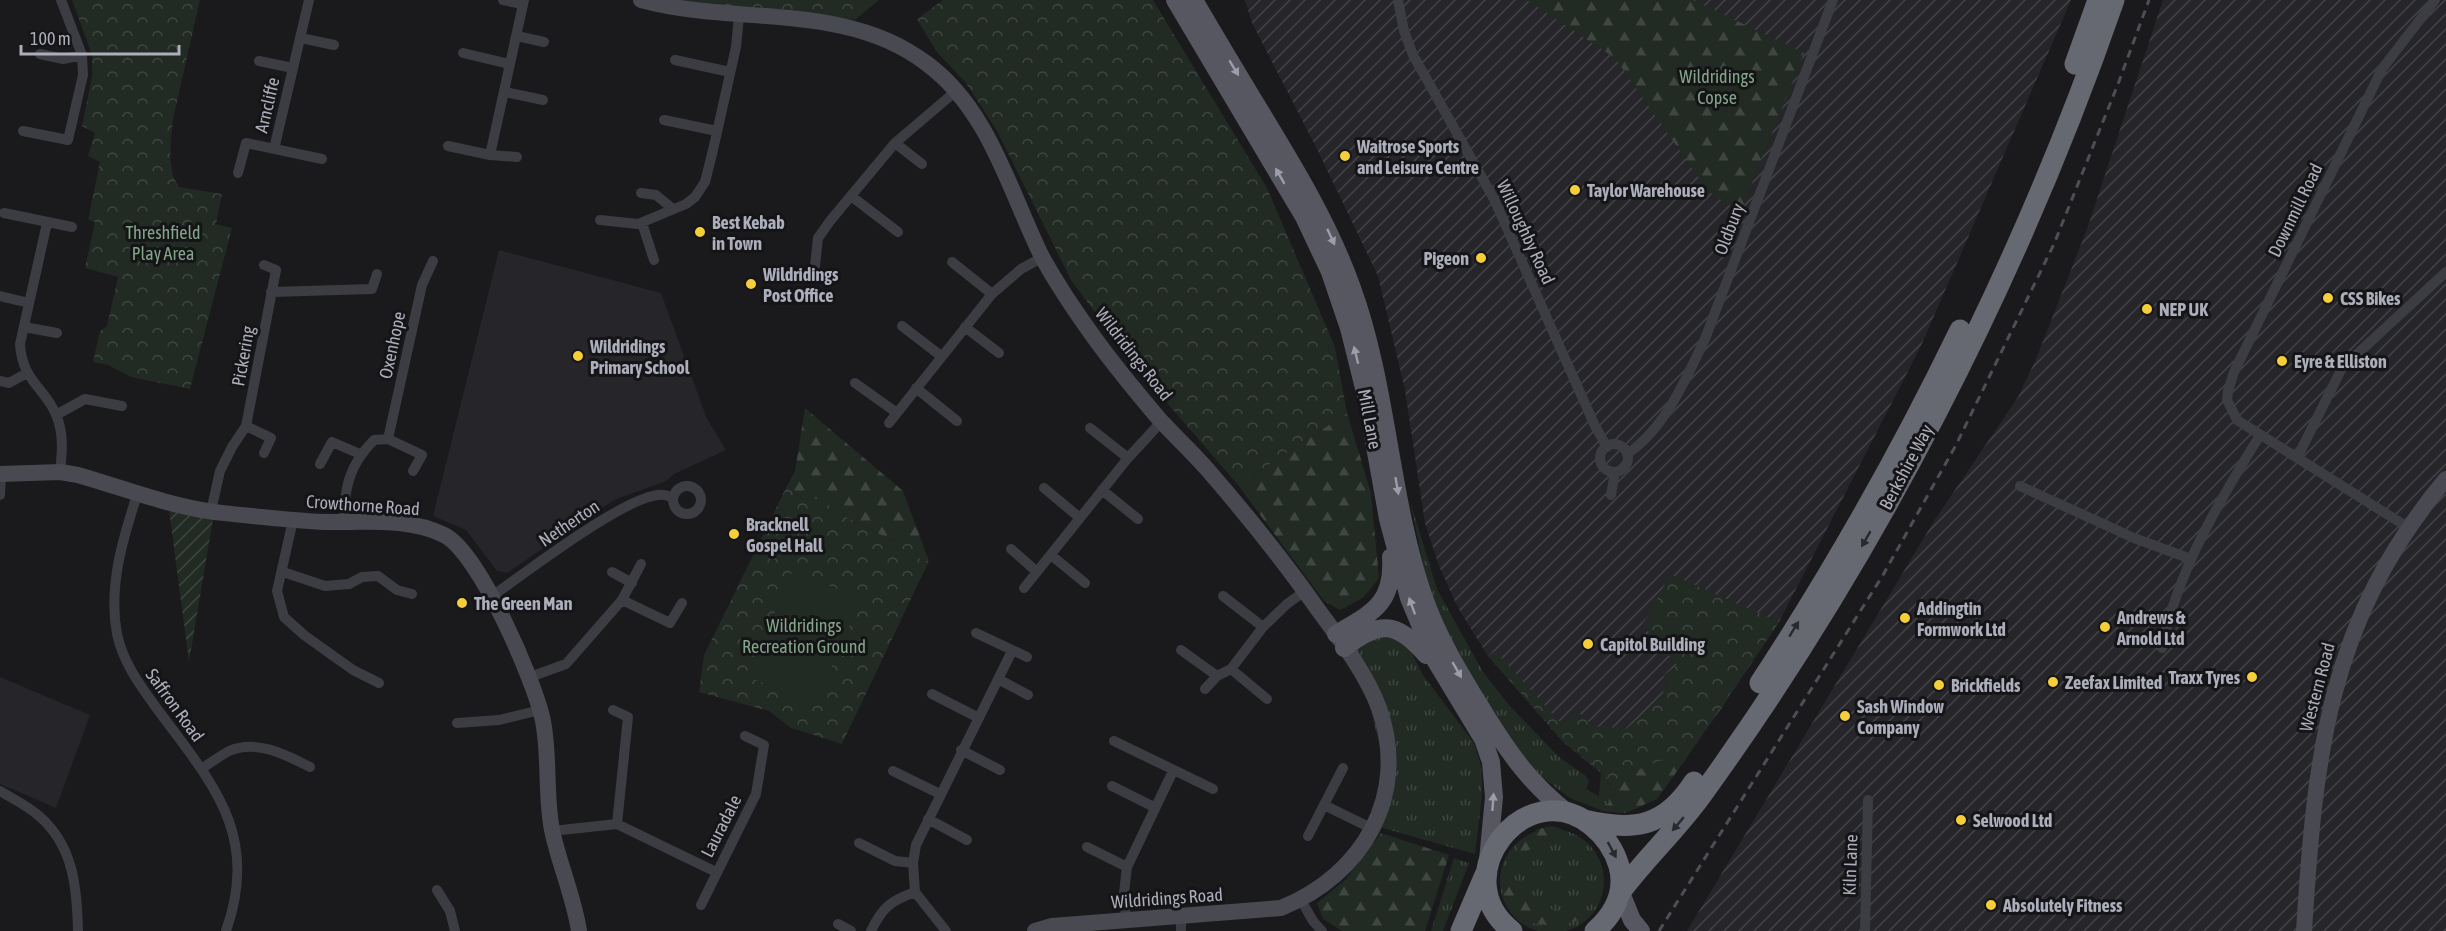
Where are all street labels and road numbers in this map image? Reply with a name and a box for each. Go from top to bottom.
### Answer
street label: Arncliffe [250,75,284,135]
street label: Downmill Road [2263,160,2327,260]
street label: Willoughby Road [1493,176,1559,288]
street label: Oldbury [1710,200,1748,258]
street label: Wildridings Road [1091,303,1177,405]
street label: Oxenhope [375,309,409,381]
street label: Pickering [227,324,259,388]
street label: Mill Lane [1354,387,1386,451]
street label: Berkshire Way [1875,421,1937,513]
street label: Crowthorne Road [305,491,421,519]
street label: Netherton [535,495,603,551]
street label: Western Road [2295,640,2339,734]
street label: Saffron Road [142,664,208,746]
street label: Lauradale [696,791,746,861]
street label: Kiln Lane [1838,834,1862,896]
street label: Wildridings Road [1110,884,1224,912]

